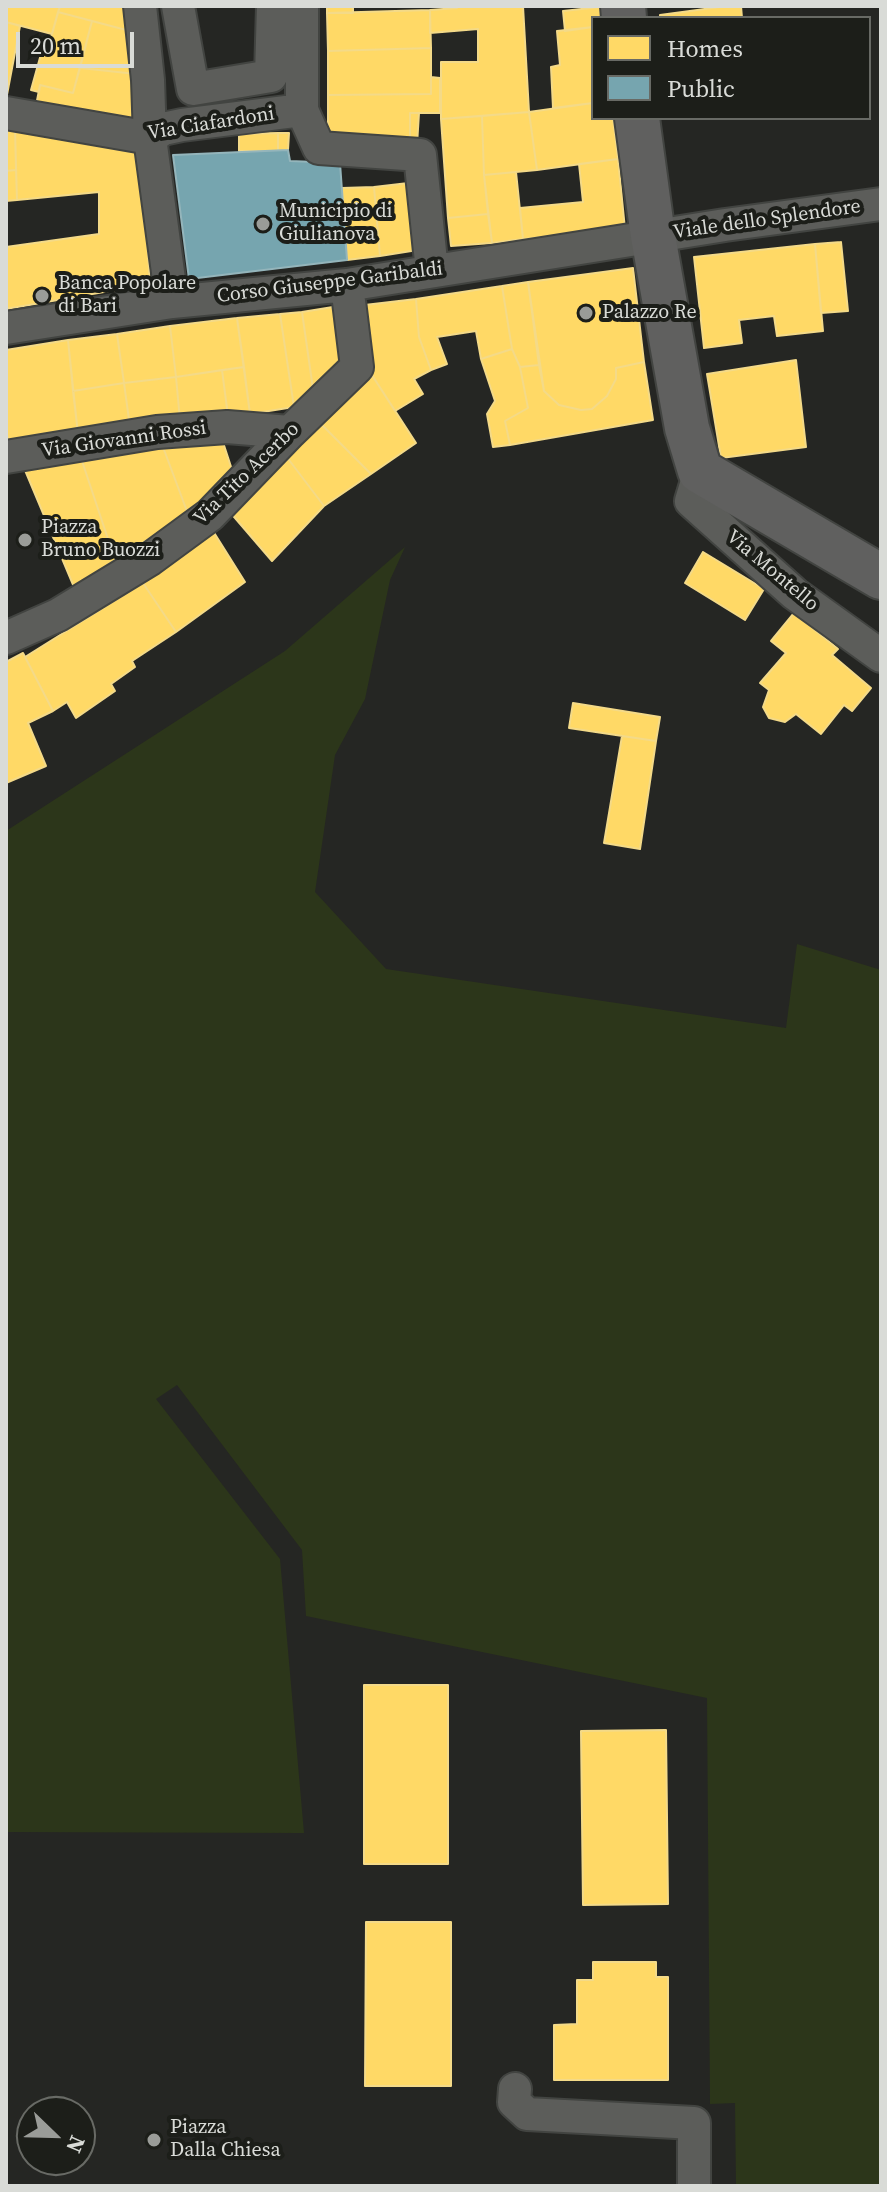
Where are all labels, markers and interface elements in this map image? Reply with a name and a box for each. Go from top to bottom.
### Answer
scale bar [20,16,138,66]
legend [591,16,871,120]
text: 20 m [30,29,81,62]
text: Homes [667,32,743,65]
text: Public [667,72,735,105]
street label: Via Ciafardoni [146,102,276,146]
street label: Viale dello Splendore [672,195,862,245]
place label: Municipio di Giulianova [279,200,392,247]
marker: Municipio di Giulianova [254,215,272,233]
street label: Corso Giuseppe Garibaldi [216,257,444,309]
place label: Banca Popolare di Bari [58,272,196,319]
marker: Banca Popolare di Bari [33,287,51,305]
place label: Palazzo Re [602,301,697,325]
marker: Palazzo Re [577,304,595,322]
street label: Via Giovanni Rossi [40,417,208,463]
street label: Via Tito Acerbo [189,418,305,530]
place label: Piazza Bruno Buozzi [41,516,160,563]
street label: Via Montello [721,525,823,617]
marker: Piazza Bruno Buozzi [16,531,34,549]
north arrow [16,2096,96,2176]
place label: Piazza Dalla Chiesa [170,2116,281,2163]
text: N [59,2131,93,2158]
marker: Piazza Dalla Chiesa [145,2131,163,2149]

